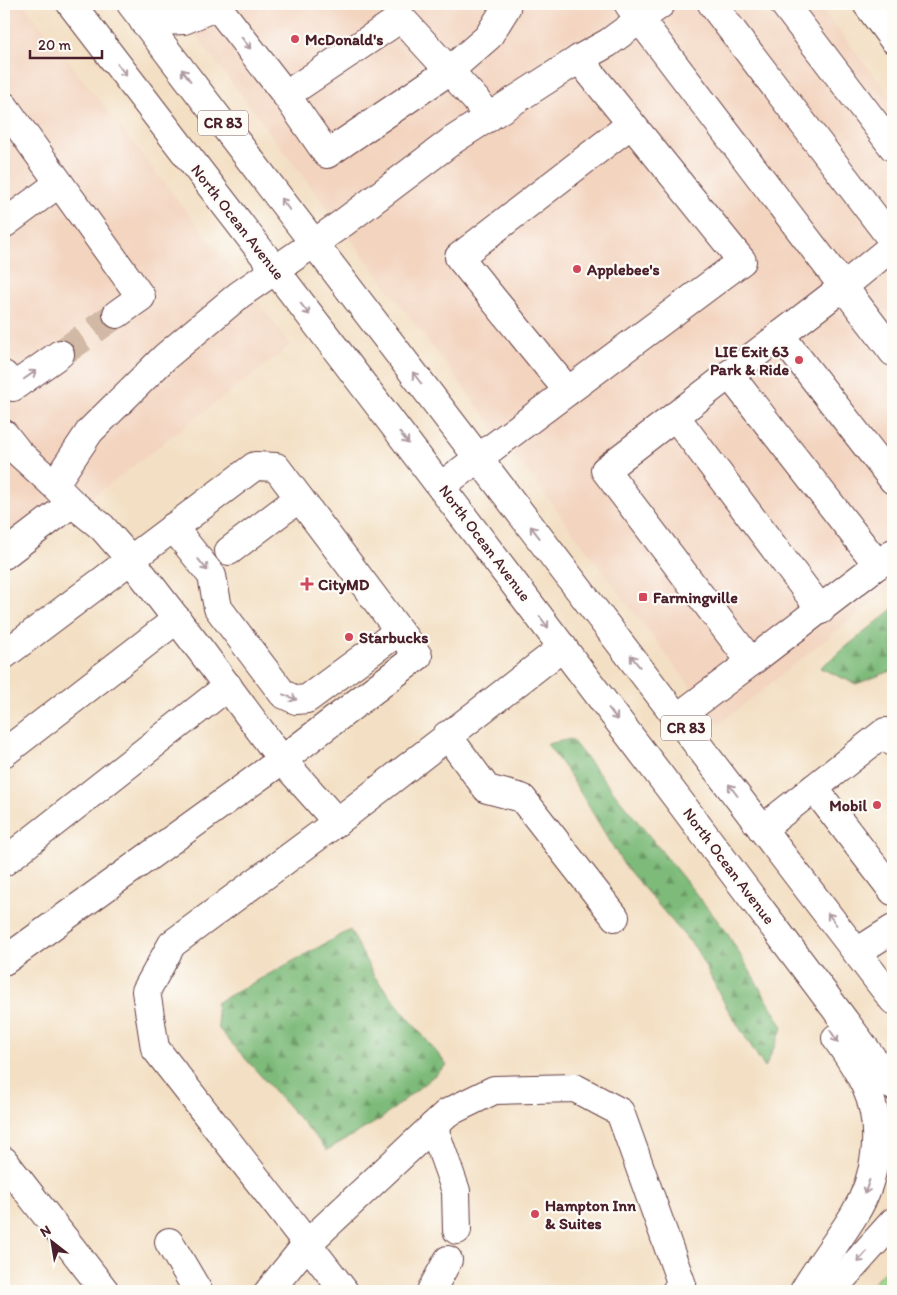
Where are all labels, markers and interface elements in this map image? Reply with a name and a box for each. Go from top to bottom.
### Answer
scale bar [30,28,102,60]
place label: McDonald's [305,30,383,49]
marker: McDonald's [289,33,301,45]
text: 20 m [38,36,72,54]
one-way arrow [240,36,251,49]
one-way arrow [117,63,127,77]
one-way arrow [180,69,191,82]
road number: CR 83 [198,110,248,136]
street label: North Ocean Avenue [187,161,289,283]
one-way arrow [279,198,290,211]
place label: Applebee's [586,260,660,280]
marker: Applebee's [571,263,583,275]
one-way arrow [300,302,311,315]
place label: LIE Exit 63 Park & Ride [710,342,789,379]
marker: LIE Exit 63 Park & Ride [793,354,805,366]
one-way arrow [23,370,37,380]
one-way arrow [412,371,422,385]
one-way arrow [399,431,410,444]
street label: North Ocean Avenue [435,481,535,605]
one-way arrow [530,526,541,539]
one-way arrow [198,558,209,571]
place label: CityMD [318,575,370,595]
marker: CityMD [300,577,314,591]
place label: Farmingville [653,588,738,608]
marker: Farmingville [637,591,649,603]
one-way arrow [539,615,550,628]
place label: Starbucks [359,628,428,647]
marker: Starbucks [343,631,355,643]
one-way arrow [629,655,640,668]
one-way arrow [282,693,297,702]
one-way arrow [608,707,618,721]
road number: CR 83 [661,716,711,740]
one-way arrow [728,783,738,797]
place label: Mobil [829,796,867,815]
marker: Mobil [871,799,883,811]
street label: North Ocean Avenue [679,804,779,928]
one-way arrow [826,913,837,926]
one-way arrow [829,1029,840,1043]
one-way arrow [861,1179,871,1195]
place label: Hampton Inn & Suites [545,1196,637,1233]
marker: Hampton Inn & Suites [529,1208,541,1220]
north arrow [28,1218,78,1268]
text: N [37,1222,54,1241]
one-way arrow [856,1250,868,1263]

